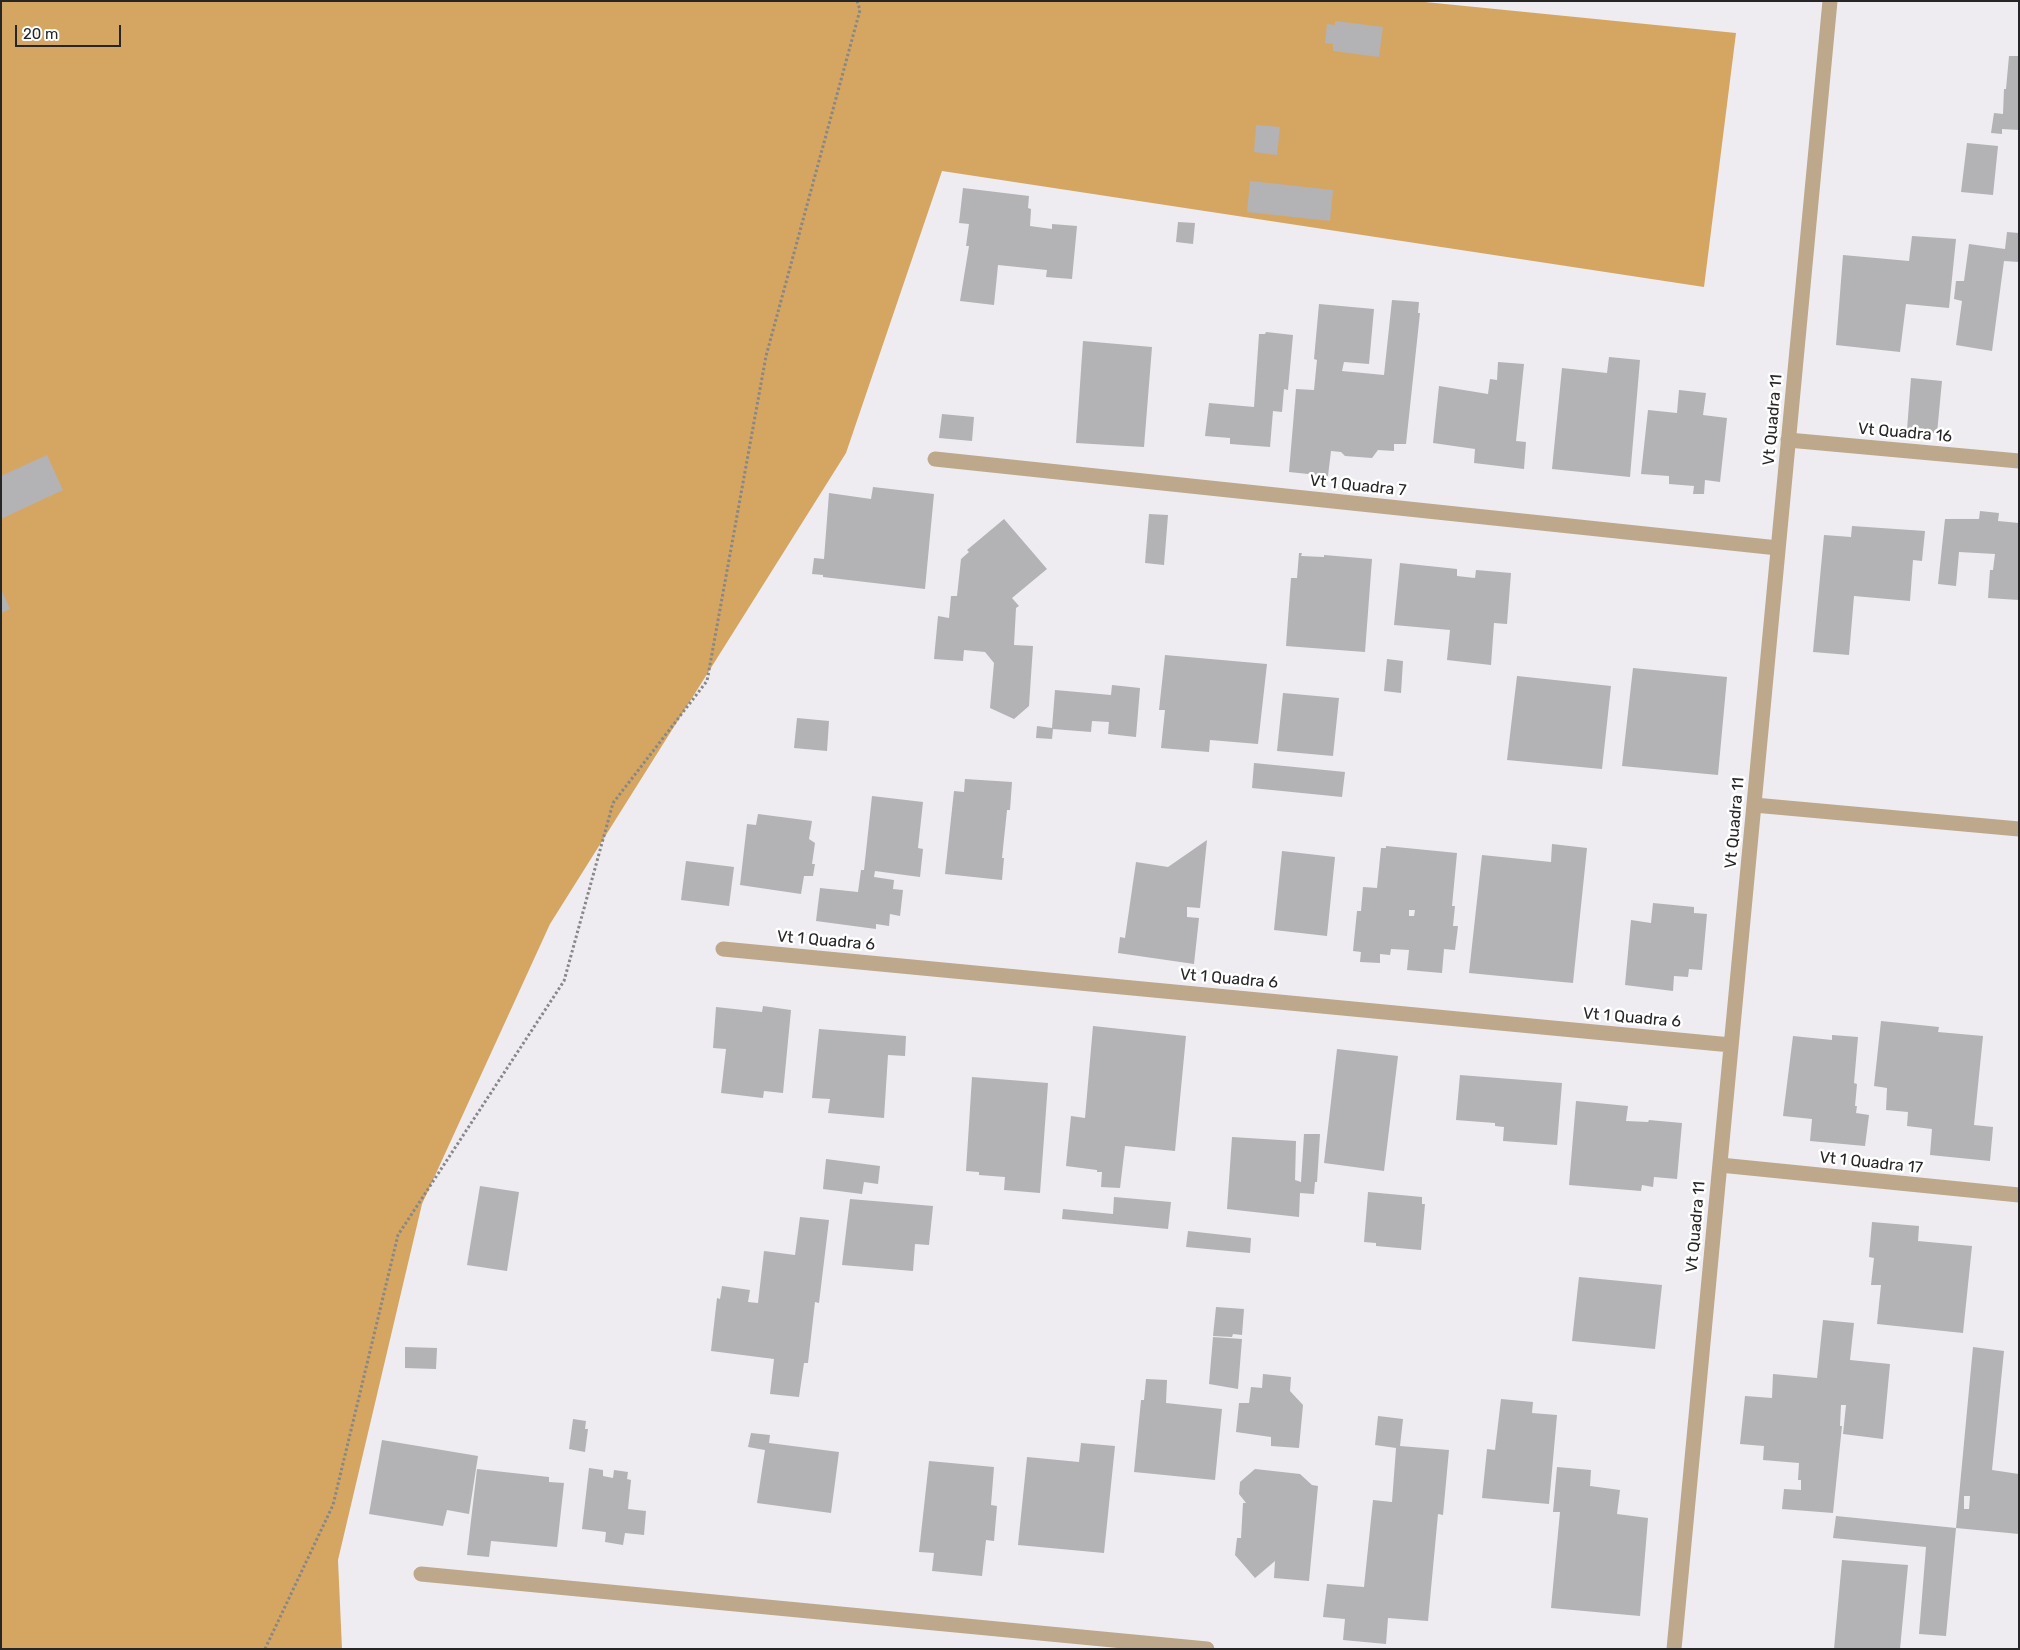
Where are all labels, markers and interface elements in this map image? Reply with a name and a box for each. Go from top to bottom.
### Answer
scale bar [18,15,124,47]
text: 20 m [23,25,58,43]
street label: Vt Quadra 11 [1759,373,1787,467]
street label: Vt Quadra 16 [1857,419,1953,447]
street label: Vt 1 Quadra 7 [1309,471,1407,501]
street label: Vt Quadra 11 [1721,776,1749,870]
street label: Vt 1 Quadra 6 [776,927,876,955]
street label: Vt 1 Quadra 6 [1179,965,1279,993]
street label: Vt 1 Quadra 6 [1582,1004,1682,1032]
street label: Vt 1 Quadra 17 [1818,1148,1924,1178]
street label: Vt Quadra 11 [1682,1180,1710,1274]

